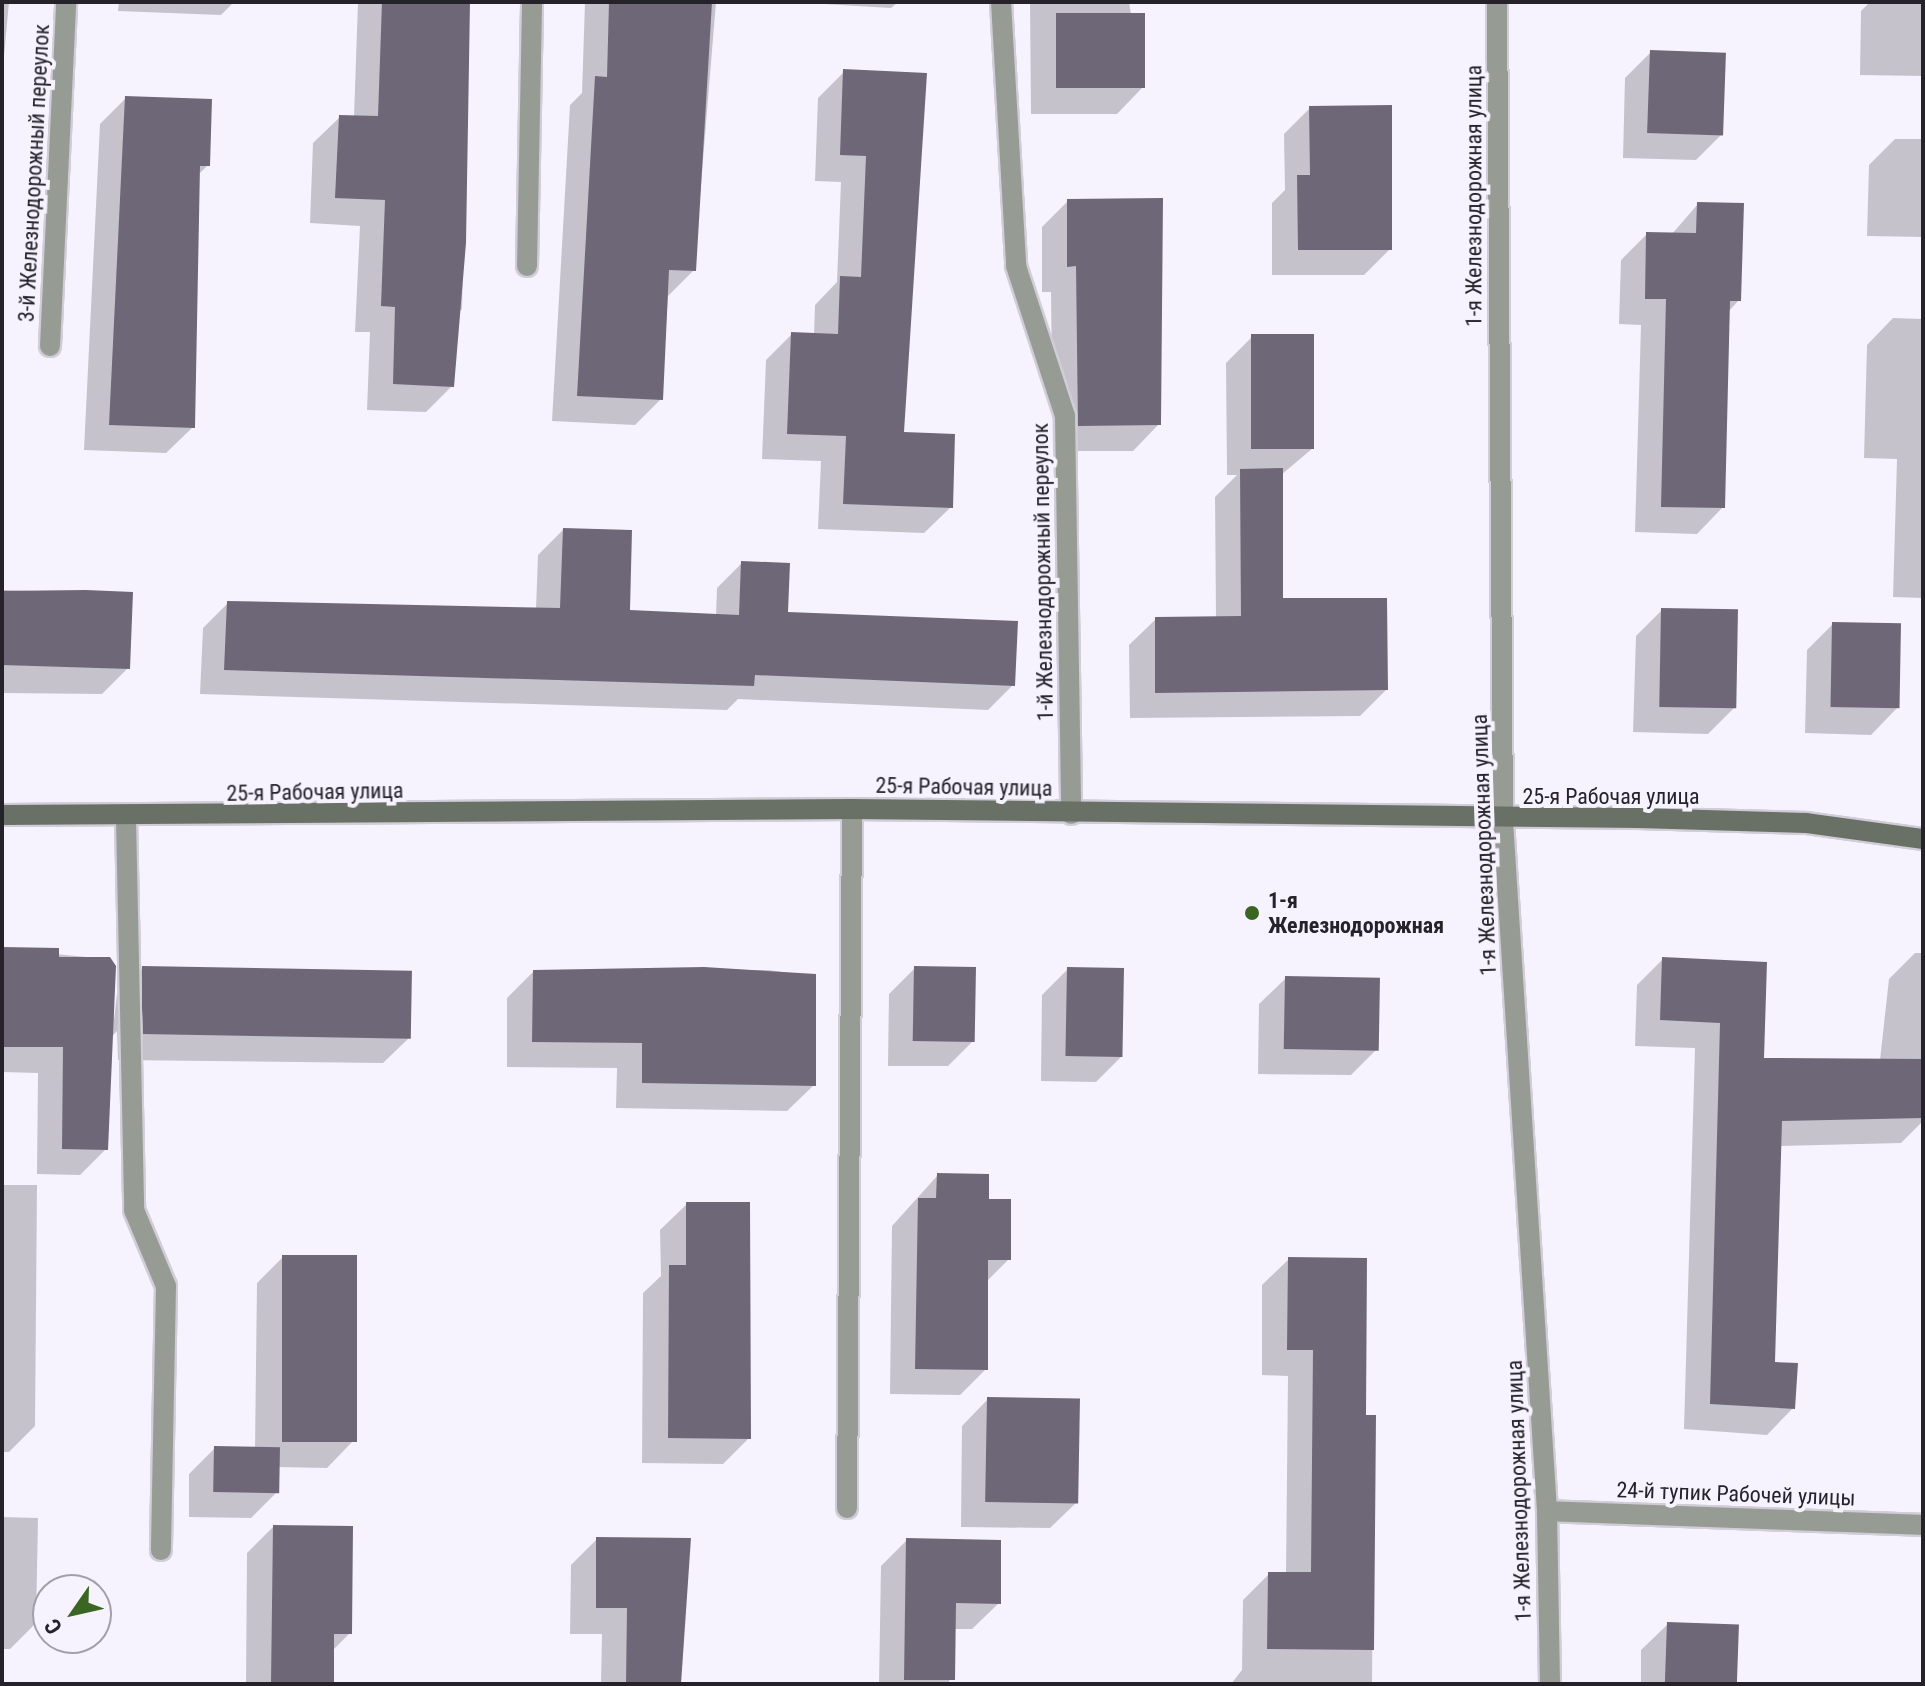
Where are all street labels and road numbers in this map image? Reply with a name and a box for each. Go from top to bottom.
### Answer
street label: 3-й Железнодорожный переулок [13,23,55,323]
street label: 1-я Железнодорожная улица [1461,65,1487,327]
street label: 1-й Железнодорожный переулок [1027,423,1059,721]
street label: 1-я Железнодорожная улица [1466,714,1502,976]
street label: 25-я Рабочая улица [875,772,1053,802]
street label: 25-я Рабочая улица [226,777,404,807]
street label: 25-я Рабочая улица [1522,784,1700,810]
street label: 1-я Железнодорожная улица [1501,1360,1537,1622]
street label: 24-й тупик Рабочей улицы [1616,1477,1856,1511]

